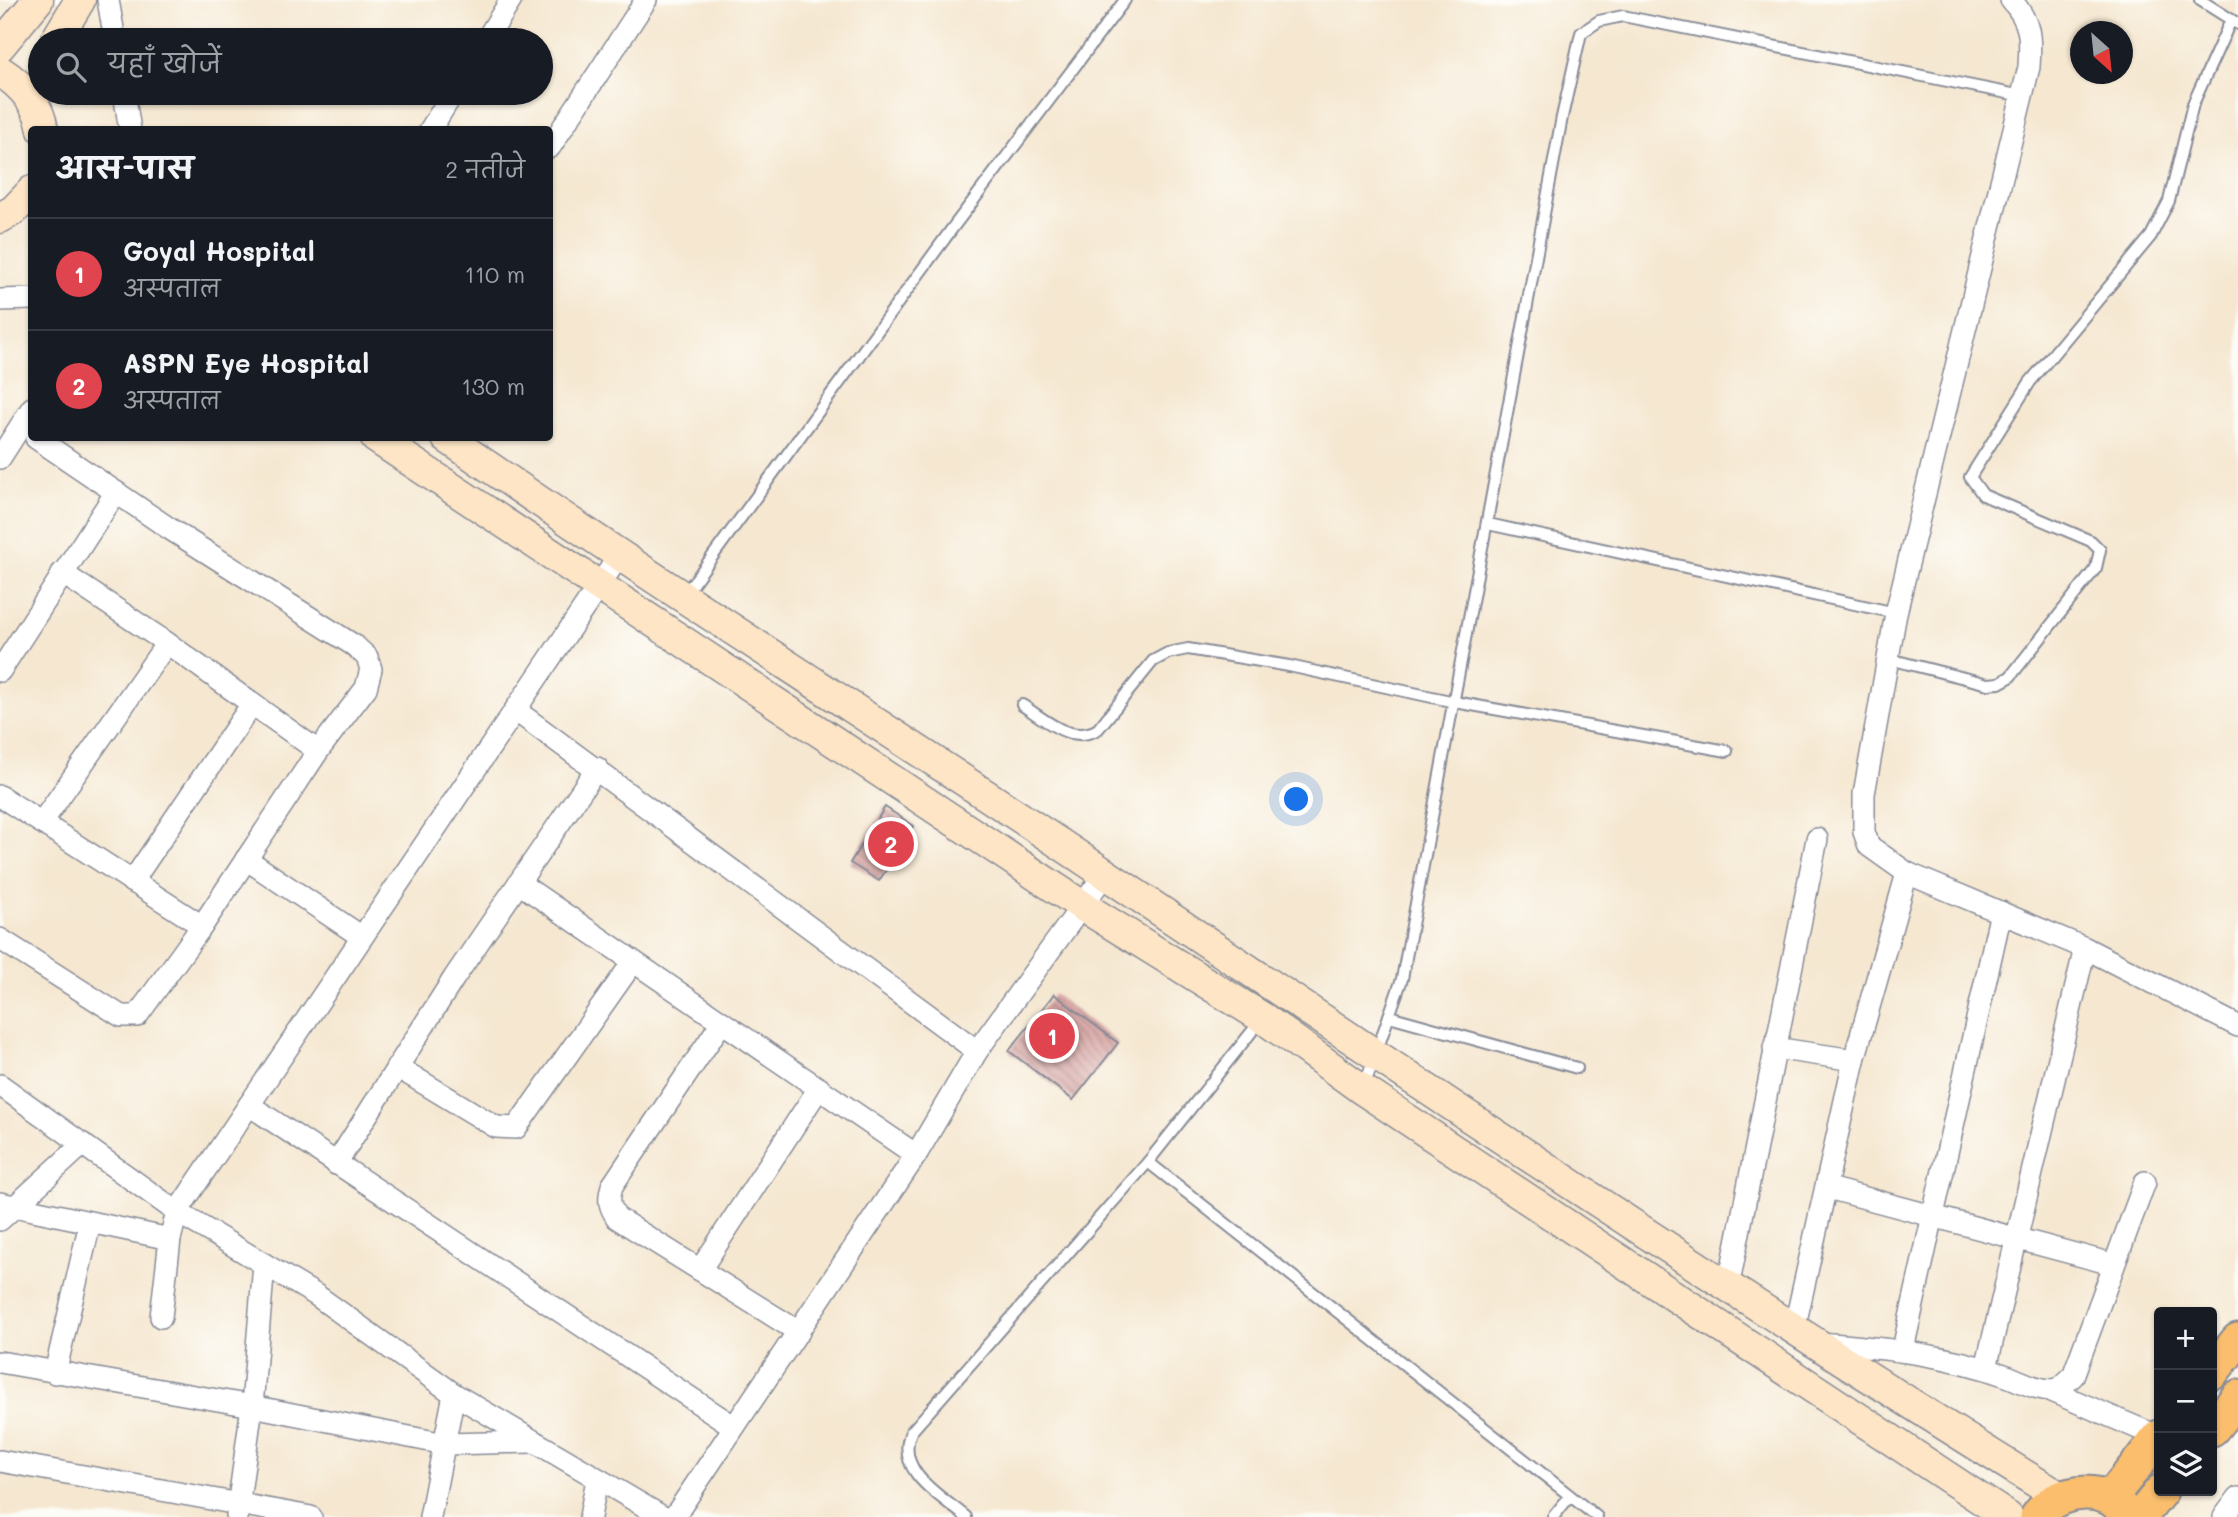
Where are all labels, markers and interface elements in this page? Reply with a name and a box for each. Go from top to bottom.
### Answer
north arrow [2070,21,2133,84]
search box [28,28,553,105]
text: यहाँ खोजें [108,46,221,80]
icon: search [52,48,90,86]
text: आस-पास [56,147,194,187]
text: 2 नतीजे [445,154,525,184]
text: Goyal Hospital [123,234,315,268]
text: 1 [74,259,84,289]
text: 110 m [465,259,525,289]
text: अस्पताल [123,273,221,303]
text: ASPN Eye Hospital [123,346,369,380]
text: 2 [73,371,85,401]
text: 130 m [461,371,525,401]
text: अस्पताल [123,385,221,415]
your location [1279,782,1313,816]
pin: 2 [868,818,914,870]
pin: 1 [1029,1010,1075,1062]
map controls [2154,1307,2217,1496]
button: + [2154,1307,2217,1370]
button: − [2154,1370,2217,1433]
button: layers [2154,1433,2217,1496]

